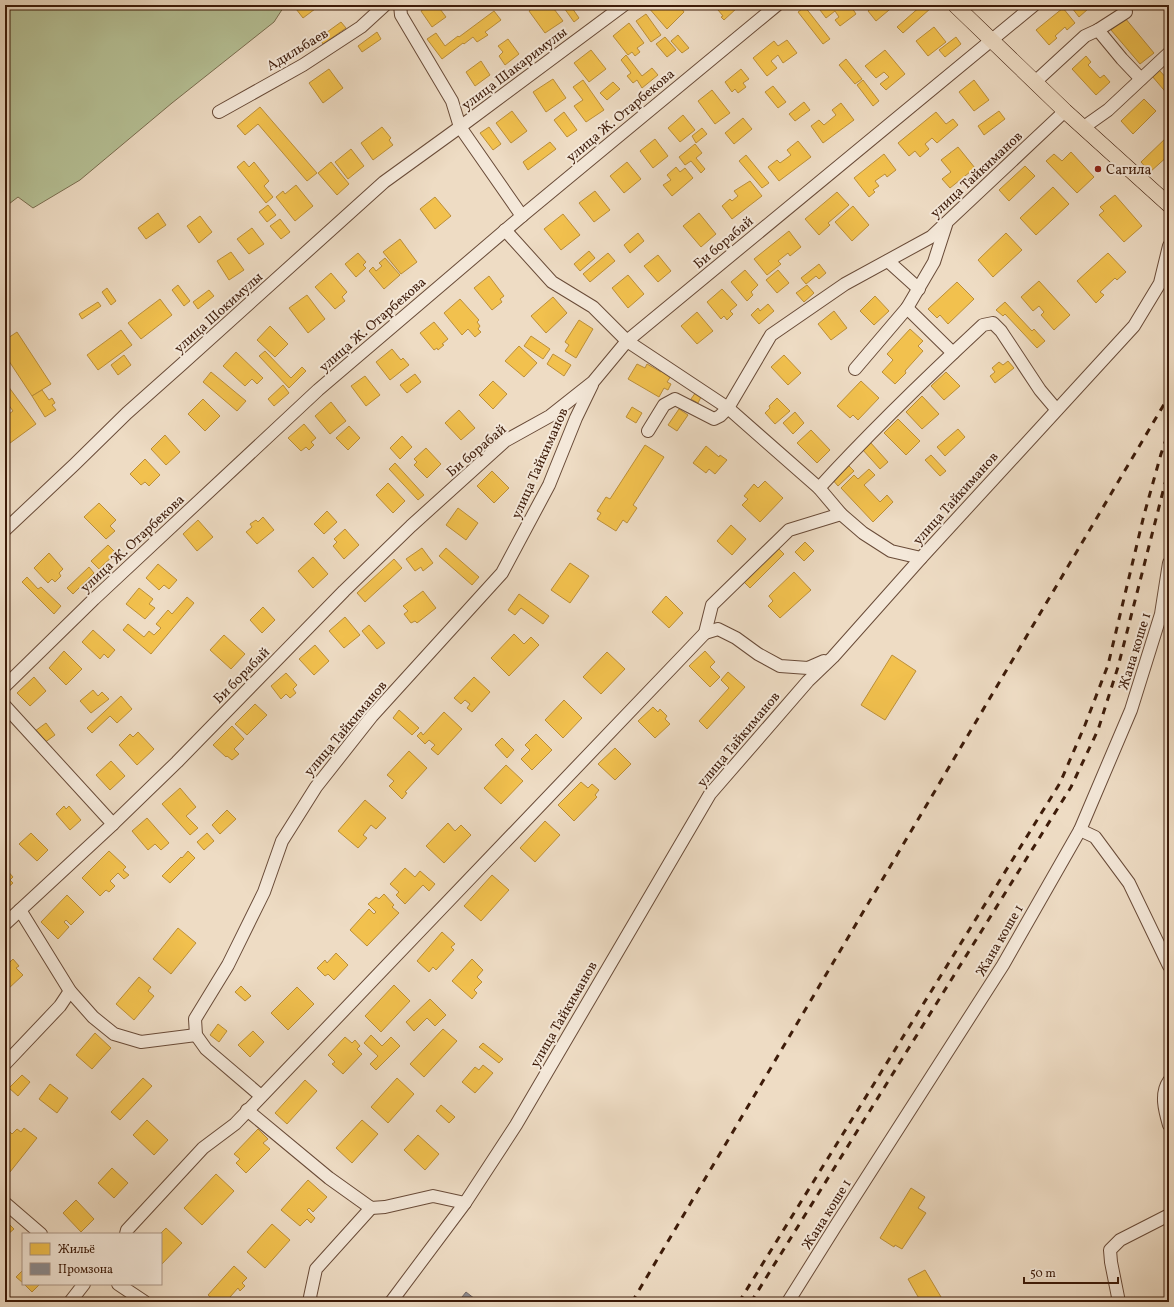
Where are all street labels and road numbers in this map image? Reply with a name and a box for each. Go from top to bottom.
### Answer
street label: улица Шакаримулы [458,23,572,115]
street label: Адильбаев [263,24,332,76]
street label: улица Ж. Отарбекова [563,65,679,167]
street label: улица Тайкиманов [927,127,1027,223]
street label: Би борабай [690,212,758,274]
street label: улица Шокимулы [171,268,268,358]
street label: улица Ж. Отарбекова [315,273,431,377]
street label: улица Тайкиманов [507,405,573,522]
street label: Би борабай [443,420,511,482]
street label: улица Тайкиманов [909,448,1003,550]
street label: улица Ж. Отарбекова [77,491,189,597]
street label: Жана коше 1 [1115,610,1156,693]
street label: Би борабай [210,643,275,708]
street label: улица Тайкиманов [300,677,392,781]
street label: улица Тайкиманов [693,688,785,792]
street label: Жана коше 1 [972,901,1029,980]
street label: улица Тайкиманов [526,958,602,1071]
street label: Жана коше 1 [798,1176,857,1254]

